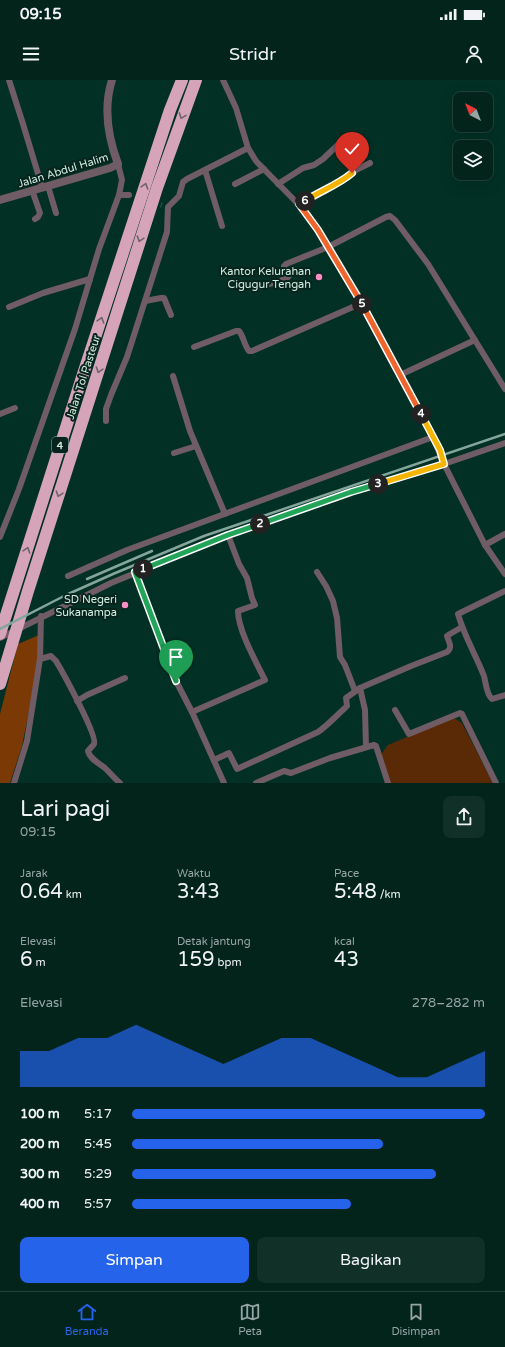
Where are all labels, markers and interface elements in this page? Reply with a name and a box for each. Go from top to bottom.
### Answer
text: 09:15 [20,5,62,23]
icon: menu [20,43,42,65]
text: Stridr [229,43,276,65]
icon: person [463,43,485,65]
north arrow [453,92,493,132]
map controls [453,92,493,180]
one-way arrow [179,113,187,120]
pin [335,132,369,173]
icon: check [341,138,363,160]
button: layers [453,140,493,180]
street label: Jalan Abdul Halim [16,150,110,190]
one-way arrow [140,183,149,190]
pin: 6 [295,191,315,211]
text: 6 [302,194,308,207]
one-way arrow [136,236,145,243]
place label: Kantor Kelurahan Cigugur Tengah [220,265,311,291]
marker: Kantor Kelurahan Cigugur Tengah [314,272,324,282]
pin: 5 [352,294,372,314]
text: 5 [359,297,365,310]
one-way arrow [96,316,104,323]
street label: Jalan Tol Pasteur [64,333,103,421]
one-way arrow [95,366,103,373]
pin: 4 [411,404,431,424]
text: 4 [418,407,424,420]
road number: 4 [52,437,68,453]
pin: 3 [368,474,388,494]
text: 3 [375,477,381,490]
one-way arrow [55,490,64,497]
pin: 2 [250,514,270,534]
text: 2 [257,517,263,530]
one-way arrow [22,547,31,554]
pin: 1 [133,559,153,579]
text: 1 [140,562,146,575]
place label: SD Negeri Sukanampa [55,593,117,619]
marker: SD Negeri Sukanampa [120,600,130,610]
pin [159,640,193,681]
icon: arrive [165,646,187,668]
text: Lari pagi [20,796,110,822]
button: share [443,796,485,838]
text: 09:15 [20,824,56,840]
text: Jarak [20,867,48,880]
text: Waktu [177,867,211,880]
text: Pace [334,867,359,880]
text: 0.64 [20,880,63,904]
text: 3:43 [177,880,220,904]
text: 5:48 [334,880,377,904]
text: km [63,888,82,901]
text: /km [377,888,401,901]
text: Elevasi [20,935,56,948]
text: Detak jantung [177,935,251,948]
text: kcal [334,935,355,948]
text: 6 [20,948,33,972]
text: 159 [177,948,215,972]
text: 43 [334,948,359,972]
text: m [33,956,46,969]
text: bpm [215,956,242,969]
text: Elevasi [20,995,62,1011]
text: 278–282 m [412,995,485,1011]
text: 100 m [20,1106,60,1122]
text: 5:17 [84,1106,112,1122]
text: 200 m [20,1136,60,1152]
text: 5:45 [84,1136,112,1152]
text: 300 m [20,1166,60,1182]
text: 5:29 [84,1166,112,1182]
text: 400 m [20,1196,60,1212]
text: 5:57 [84,1196,112,1212]
button: Simpan [20,1237,249,1283]
button: Bagikan [257,1237,485,1283]
tab: Beranda [65,1301,109,1338]
tab: Peta [238,1301,262,1338]
tab: Disimpan [391,1301,440,1338]

